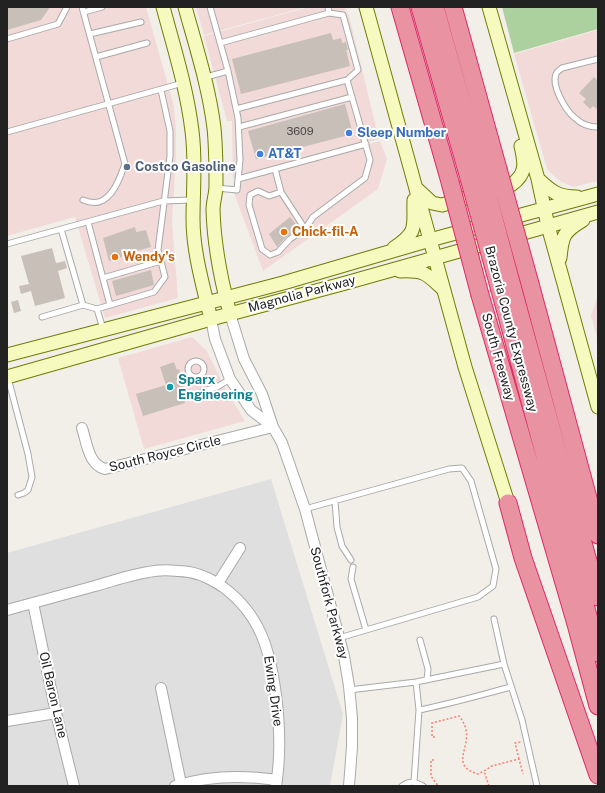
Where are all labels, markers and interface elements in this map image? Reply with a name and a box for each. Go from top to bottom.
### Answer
house number: 3609 [286,125,314,139]
place label: Sleep Number [357,125,446,141]
marker: Sleep Number [344,128,354,138]
place label: AT&T [268,146,302,162]
marker: AT&T [255,149,265,159]
place label: Costco Gasoline [135,159,236,175]
marker: Costco Gasoline [122,162,132,172]
place label: Chick-fil-A [292,224,358,240]
marker: Chick-fil-A [279,227,289,237]
street label: Brazoria County Expressway [481,244,541,414]
place label: Wendy's [123,249,175,265]
marker: Wendy's [110,252,120,262]
street label: Magnolia Parkway [246,272,358,316]
street label: South Freeway [478,311,518,403]
place label: Sparx Engineering [178,372,253,403]
marker: Sparx Engineering [165,382,175,392]
street label: South Royce Circle [107,433,223,475]
street label: Southfork Parkway [306,545,352,661]
street label: Oil Baron Lane [35,650,71,740]
street label: Ewing Drive [260,655,286,727]

